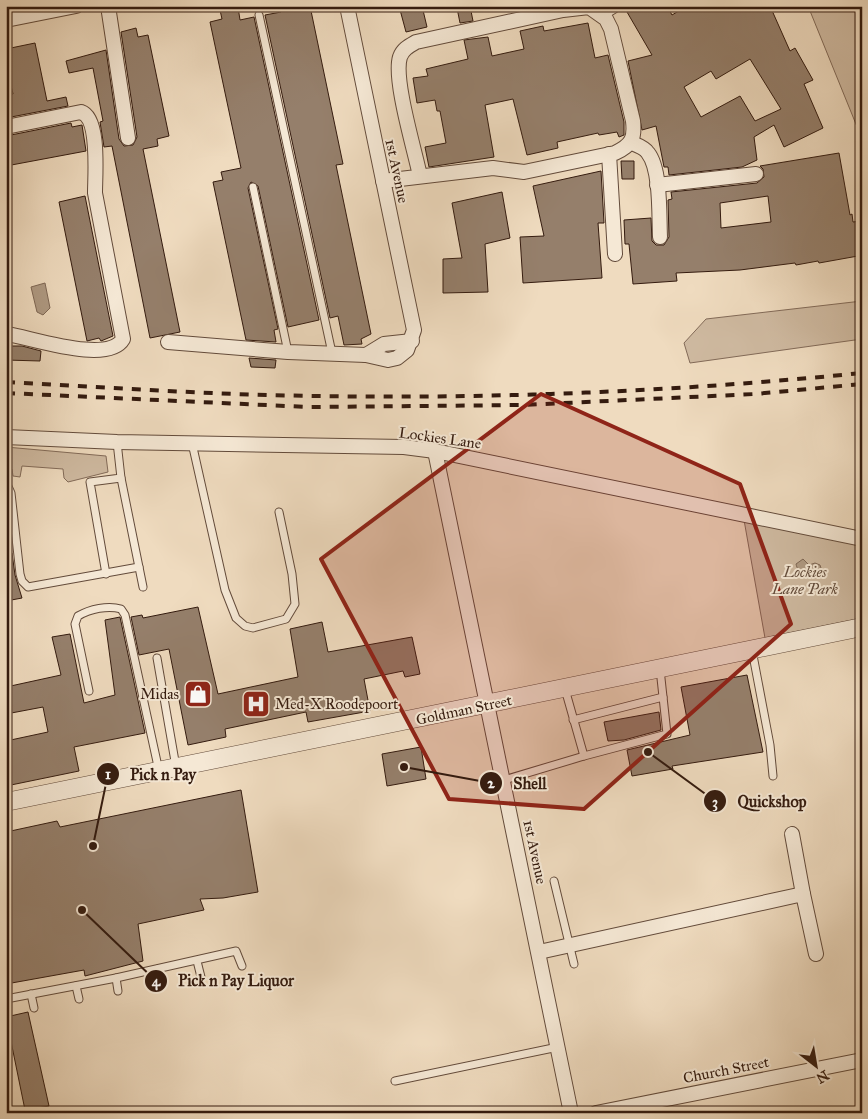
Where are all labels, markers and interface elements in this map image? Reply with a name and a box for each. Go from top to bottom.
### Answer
street label: 1st Avenue [381,137,413,205]
street label: Lockies Lane [398,423,482,453]
park label: Lockies Lane Park [771,563,838,598]
shop icon: Midas [183,679,213,709]
place label: Midas [140,685,179,703]
hospital icon: Med-X Roodepoort [241,689,271,719]
street label: Goldman Street [414,691,514,729]
place label: Med-X Roodepoort [275,695,399,713]
callout: Pick n Pay [95,759,206,790]
text: 1 [105,765,111,783]
text: Pick n Pay [130,765,198,785]
callout: Shell [478,768,556,799]
text: 2 [487,774,495,792]
text: Shell [513,774,547,793]
callout: Quickshop [703,786,817,817]
text: Quickshop [737,792,807,812]
text: 3 [712,793,718,812]
street label: 1st Avenue [519,818,551,886]
callout: Pick n Pay Liquor [143,965,304,996]
text: Pick n Pay Liquor [178,971,295,991]
text: 4 [152,972,161,991]
north arrow [790,1042,840,1092]
street label: Church Street [681,1053,771,1087]
text: N [813,1066,832,1087]

